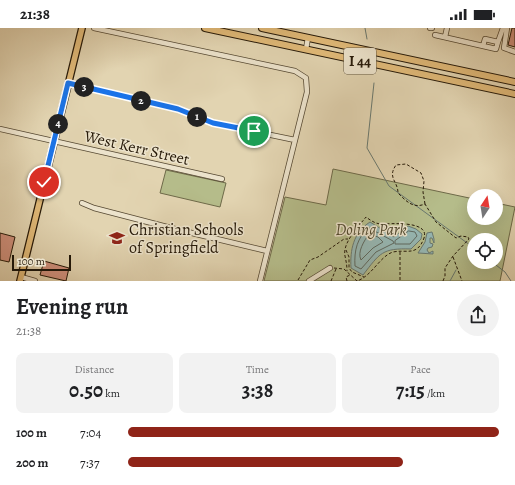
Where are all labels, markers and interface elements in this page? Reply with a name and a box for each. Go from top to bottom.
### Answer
text: 21:38 [20,4,50,24]
road number: I 44 [344,48,376,74]
pin: 3 [74,77,94,97]
text: 3 [82,79,86,94]
pin: 2 [131,91,151,111]
text: 2 [138,93,144,108]
pin: 1 [187,107,207,127]
text: 1 [195,109,199,124]
pin: 4 [48,114,68,134]
pin [237,114,271,148]
text: 4 [55,116,61,131]
icon: arrive [243,120,265,142]
street label: West Kerr Street [81,125,192,171]
pin [27,165,61,199]
icon: check [33,171,55,193]
north arrow [467,189,503,225]
map controls [467,189,503,269]
place label: Christian Schools of Springfield [129,219,244,259]
park label: Doling Park [335,219,407,241]
school or university icon: Christian Schools of Springfield [108,229,126,247]
button: locate [467,233,503,269]
scale bar [12,253,71,272]
text: 100 m [18,254,45,269]
text: Evening run [16,292,128,322]
button: share [457,294,499,336]
text: 21:38 [16,322,41,339]
text: Distance [75,362,114,377]
text: Time [246,362,269,377]
text: Pace [410,362,431,377]
text: 0.50 [69,377,103,404]
text: 3:38 [242,377,273,404]
text: 7:15 [396,377,425,404]
text: km [103,386,120,401]
text: /km [425,386,445,401]
text: 100 m [16,424,47,441]
text: 7:04 [80,424,101,441]
text: 200 m [16,454,49,471]
text: 7:37 [80,454,99,471]

